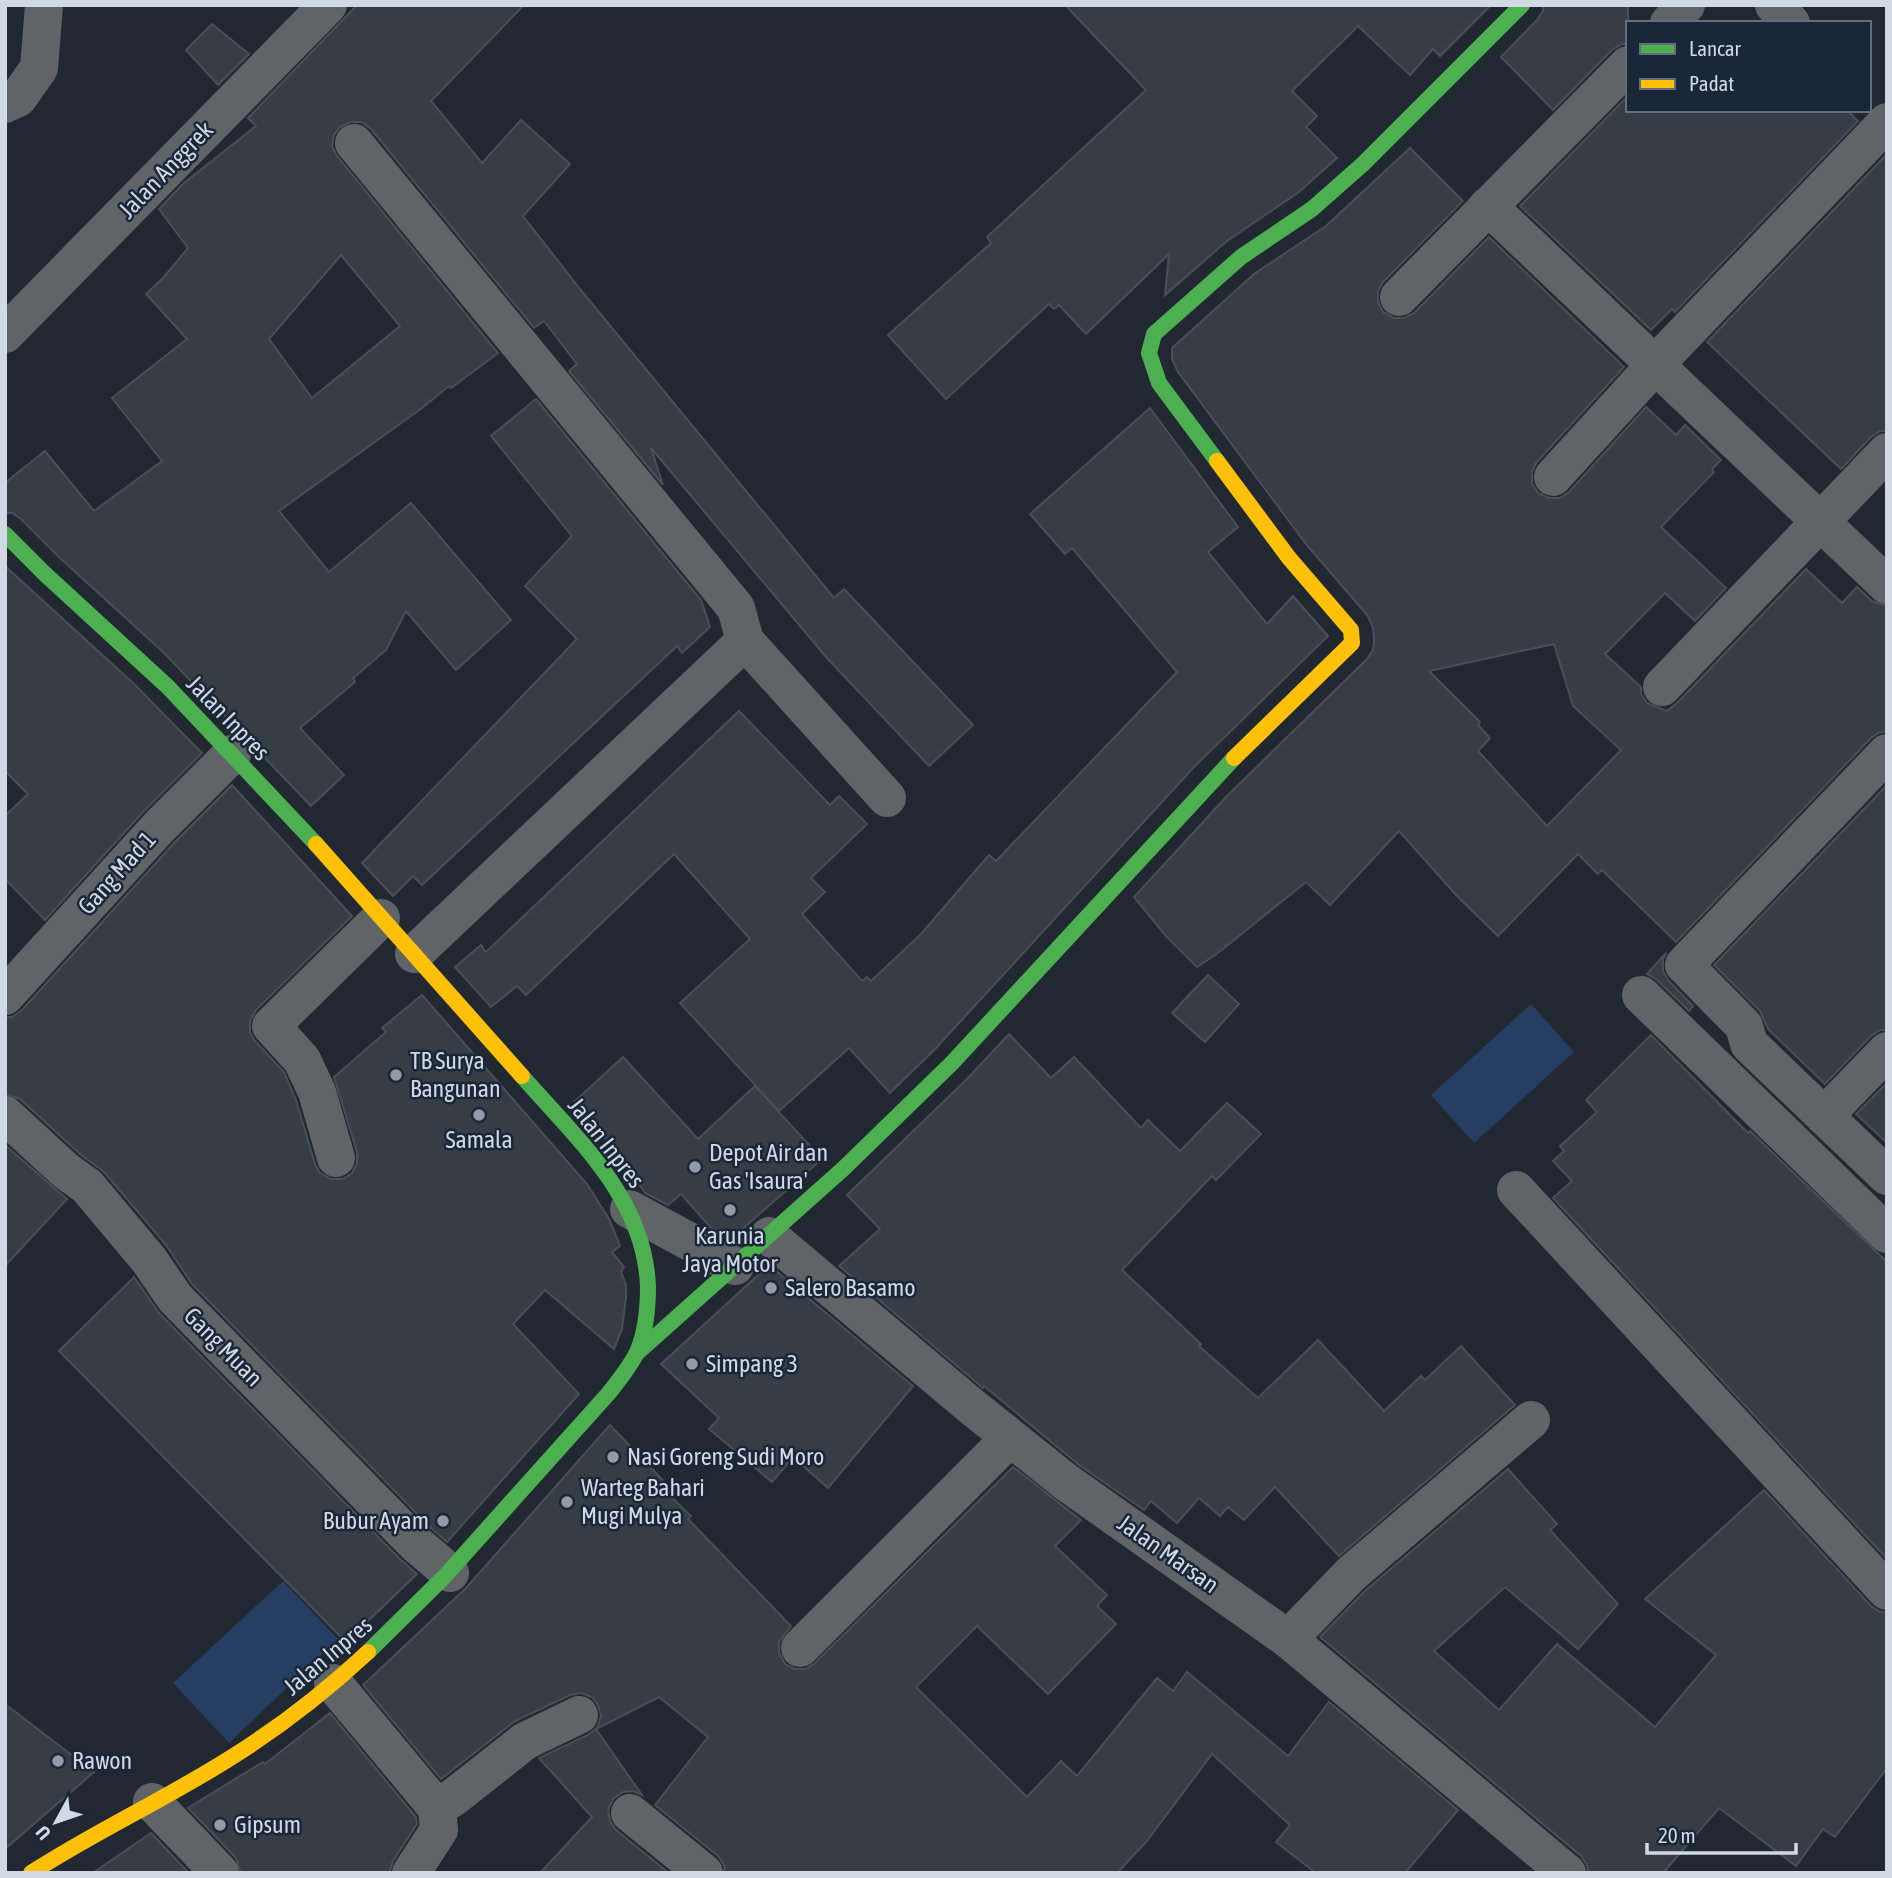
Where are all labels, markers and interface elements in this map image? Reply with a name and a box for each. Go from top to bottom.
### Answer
legend [1626,21,1871,112]
text: Lancar [1689,36,1742,60]
text: Padat [1689,71,1734,95]
street label: Jalan Anggrek [113,116,219,223]
street label: Jalan Inpres [182,670,275,765]
street label: Gang Mad 1 [72,826,161,920]
place label: TB Surya Bangunan [410,1047,501,1102]
marker: TB Surya Bangunan [388,1067,404,1083]
street label: Jalan Inpres [563,1092,650,1193]
marker: Samala [471,1107,487,1123]
place label: Samala [445,1126,513,1153]
place label: Depot Air dan Gas 'Isaura' [709,1139,828,1194]
marker: Depot Air dan Gas 'Isaura' [687,1159,703,1175]
marker: Karunia Jaya Motor [722,1202,738,1218]
place label: Karunia Jaya Motor [682,1222,779,1277]
place label: Salero Basamo [785,1274,916,1301]
marker: Salero Basamo [763,1280,779,1296]
street label: Gang Muan [179,1302,268,1391]
place label: Simpang 3 [706,1350,798,1377]
marker: Simpang 3 [684,1356,700,1372]
place label: Nasi Goreng Sudi Moro [627,1443,824,1470]
marker: Nasi Goreng Sudi Moro [605,1449,621,1465]
place label: Warteg Bahari Mugi Mulya [581,1474,705,1529]
marker: Warteg Bahari Mugi Mulya [559,1494,575,1510]
place label: Bubur Ayam [323,1507,429,1534]
street label: Jalan Marsan [1113,1509,1224,1598]
marker: Bubur Ayam [435,1513,451,1529]
street label: Jalan Inpres [278,1611,377,1700]
place label: Rawon [72,1747,132,1774]
marker: Rawon [50,1753,66,1769]
north arrow [21,1787,91,1857]
place label: Gipsum [234,1811,301,1838]
scale bar [1647,1812,1796,1856]
marker: Gipsum [212,1817,228,1833]
text: U [31,1822,55,1844]
text: 20 m [1658,1823,1696,1847]

